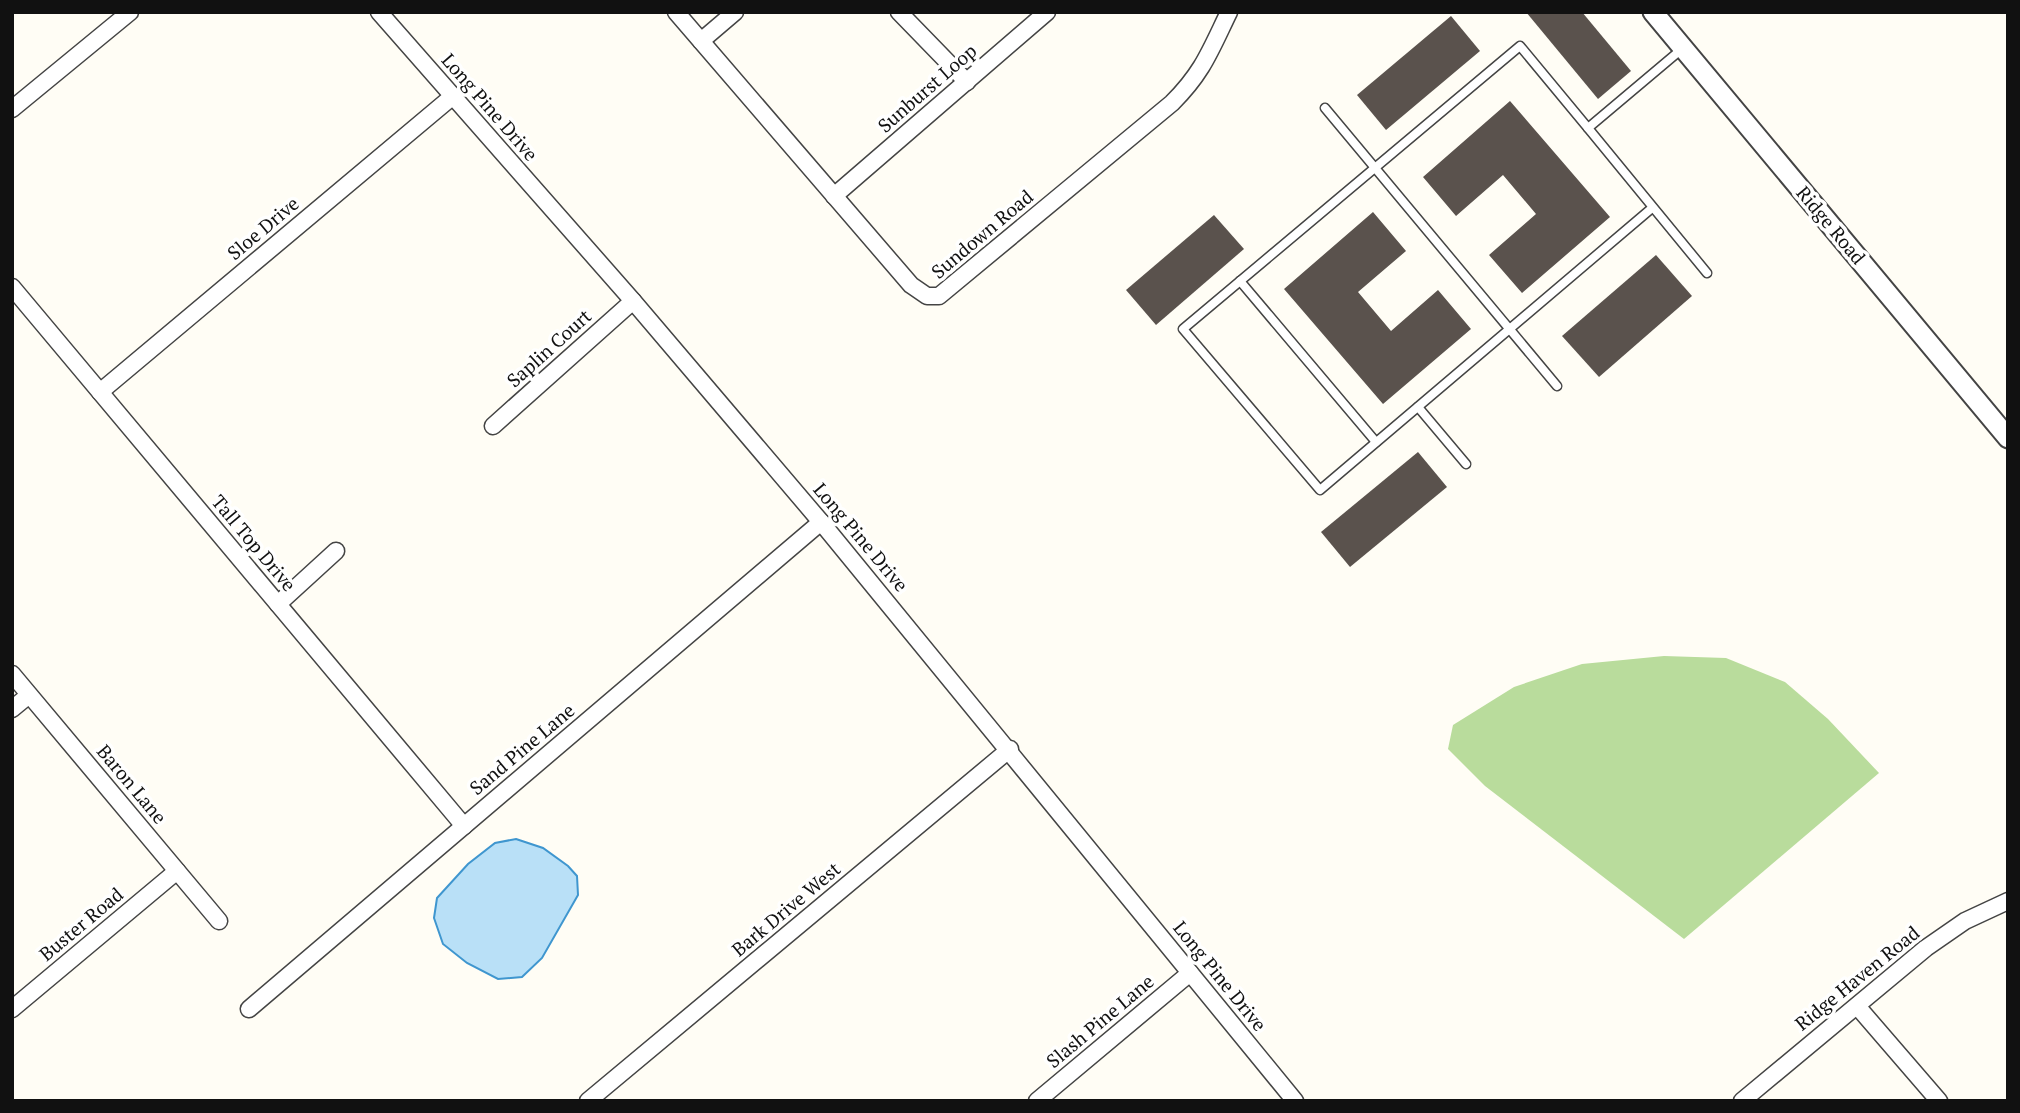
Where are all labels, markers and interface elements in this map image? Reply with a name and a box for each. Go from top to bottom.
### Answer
street label: Sunburst Loop [872,38,981,137]
street label: Long Pine Drive [437,48,544,166]
street label: Ridge Road [1791,180,1872,269]
street label: Sundown Road [926,183,1038,283]
street label: Sloe Drive [222,190,304,265]
street label: Saplin Court [501,303,596,392]
street label: Long Pine Drive [809,477,914,596]
street label: Tall Top Drive [207,489,302,596]
street label: Sand Pine Lane [464,697,579,800]
street label: Baron Lane [92,739,173,828]
street label: Bark Drive West [726,856,845,961]
street label: Buster Road [34,881,128,966]
street label: Long Pine Drive [1168,915,1272,1036]
street label: Ridge Haven Road [1789,919,1924,1036]
street label: Slash Pine Lane [1041,968,1159,1073]

